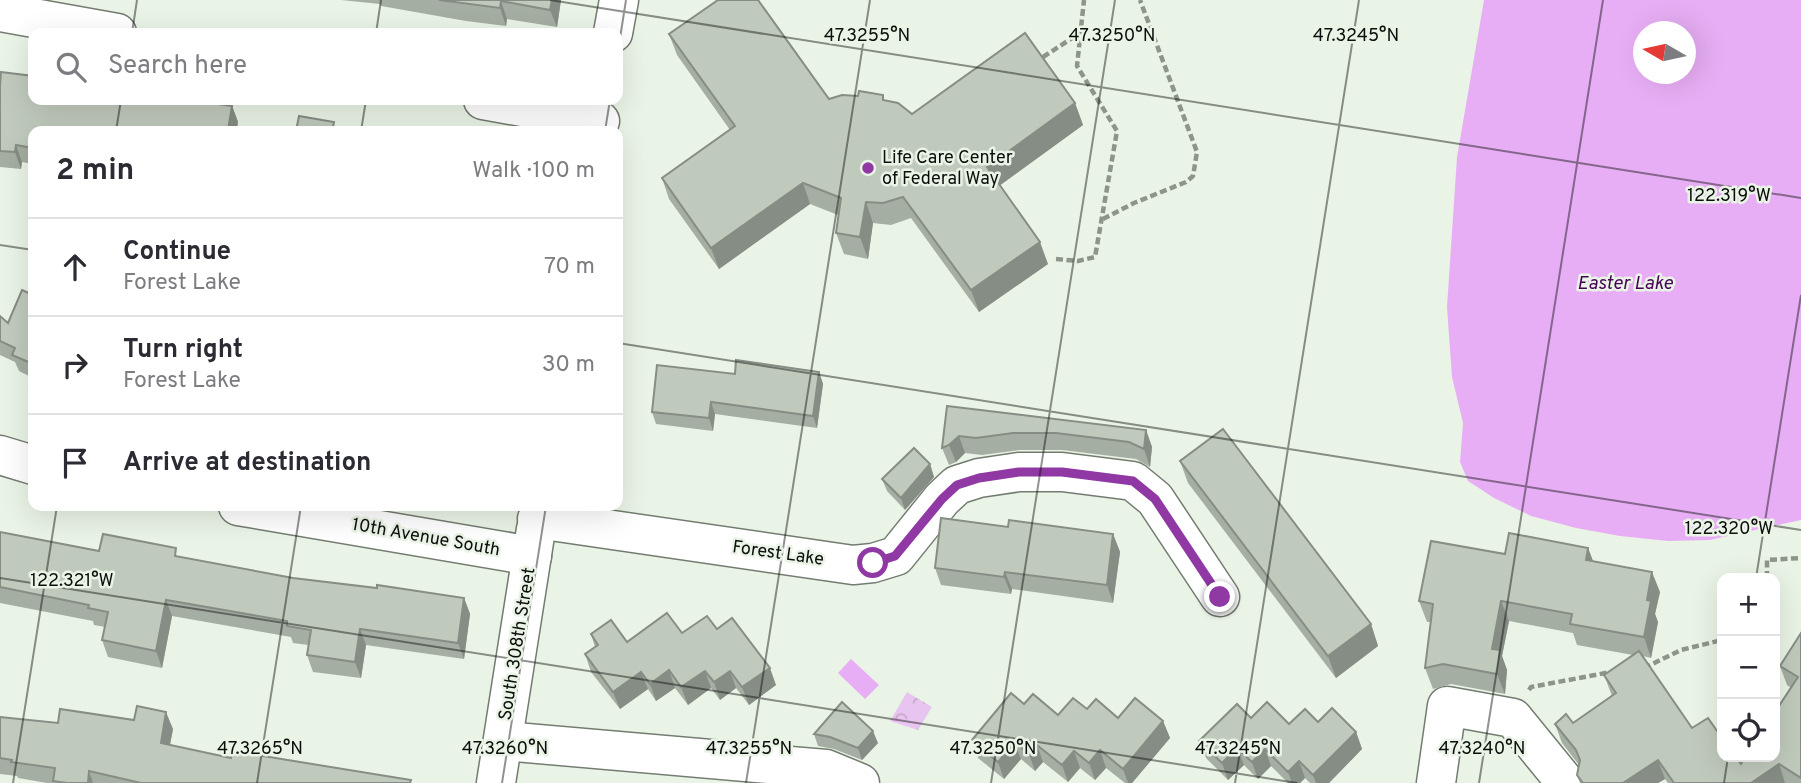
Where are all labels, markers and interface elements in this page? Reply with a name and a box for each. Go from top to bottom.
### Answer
north arrow [1633,21,1696,84]
text: 47.3255°N [824,25,910,48]
text: 47.3250°N [1069,25,1155,48]
text: 47.3245°N [1313,25,1399,48]
search box [28,28,623,105]
icon: search [52,48,90,86]
text: Search here [108,50,247,83]
place label: Life Care Center of Federal Way [882,147,1013,191]
text: 2 min [56,153,134,190]
text: Walk · 100 m [472,157,595,186]
marker: Life Care Center of Federal Way [860,160,876,176]
text: 122.319°W [1687,185,1771,208]
text: Continue [123,236,231,269]
icon: ahead [56,248,94,286]
text: 70 m [544,253,595,282]
text: Forest Lake [123,269,241,298]
water label: Easter Lake [1577,272,1673,296]
text: Turn right [123,334,243,367]
icon: right [56,346,94,384]
text: 30 m [542,351,595,380]
text: Forest Lake [123,367,241,396]
icon: arrive [56,444,94,482]
text: Arrive at destination [123,447,371,480]
street label: 10th Avenue South [350,514,502,562]
text: 122.320°W [1685,518,1773,541]
street label: Forest Lake [731,536,825,572]
route start [857,547,888,578]
street label: South 308th Street [495,566,541,722]
text: 122.321°W [30,570,114,593]
map controls [1717,573,1780,762]
button: + [1717,573,1780,636]
route end [1204,581,1235,612]
button: − [1717,636,1780,699]
button: locate [1717,699,1780,762]
text: 47.3265°N [217,738,303,761]
text: 47.3260°N [462,738,548,761]
text: 47.3255°N [706,738,792,761]
text: 47.3250°N [950,738,1036,761]
text: 47.3245°N [1195,738,1281,761]
text: 47.3240°N [1439,738,1525,761]

